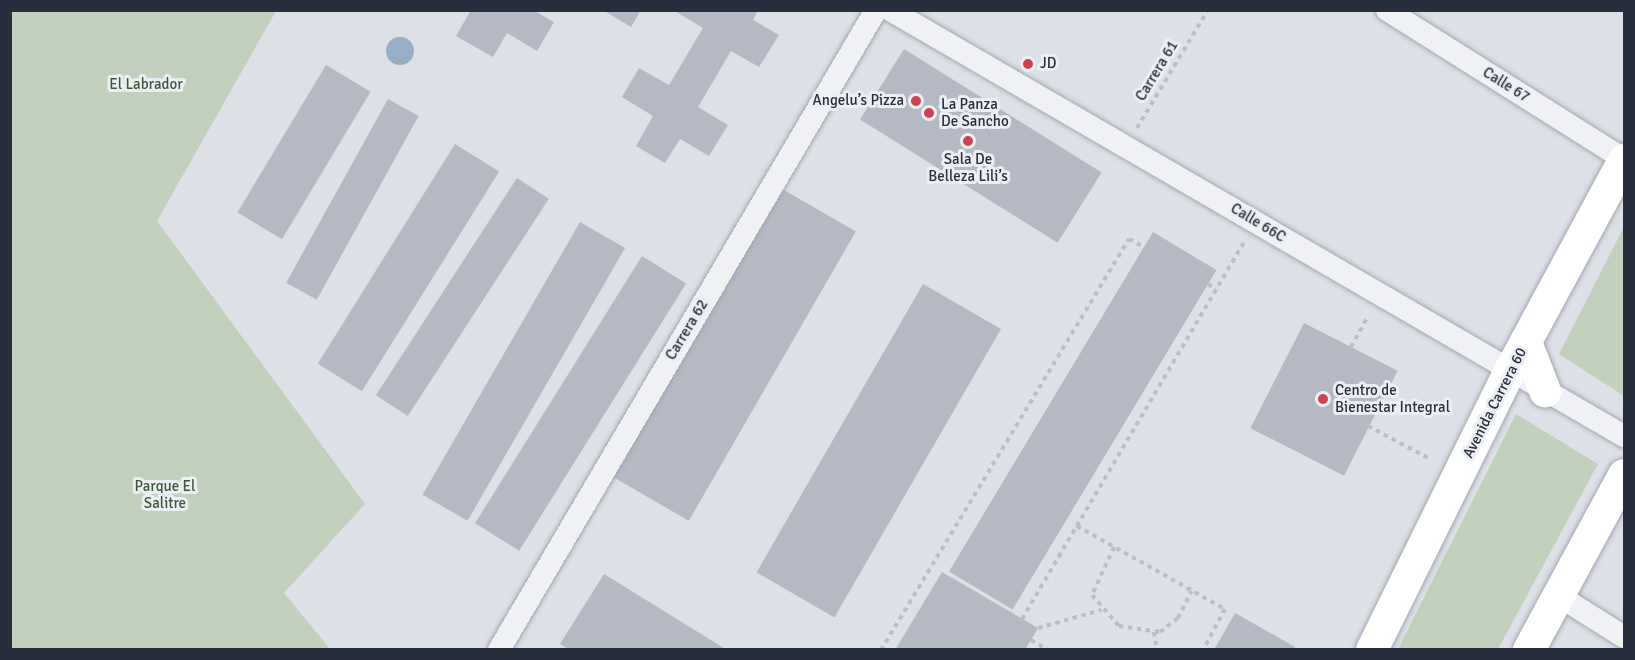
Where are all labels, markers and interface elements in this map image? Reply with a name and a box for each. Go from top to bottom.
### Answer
street label: Carrera 61 [1132,38,1182,104]
place label: JD [1040,55,1056,73]
marker: JD [1021,57,1035,71]
street label: Calle 67 [1479,64,1533,106]
park label: El Labrador [109,76,183,94]
place label: Angelu’s Pizza [813,92,904,110]
marker: Angelu’s Pizza [909,94,923,108]
place label: La Panza De Sancho [941,95,1009,130]
marker: La Panza De Sancho [922,106,936,120]
marker: Sala De Belleza Lili’s [961,134,975,148]
place label: Sala De Belleza Lili’s [928,150,1008,185]
street label: Calle 66C [1227,200,1289,246]
street label: Carrera 62 [662,297,712,363]
street label: Avenida Carrera 60 [1459,345,1531,461]
place label: Centro de Bienestar Integral [1335,381,1450,416]
marker: Centro de Bienestar Integral [1316,392,1330,406]
park label: Parque El Salitre [135,477,195,512]

